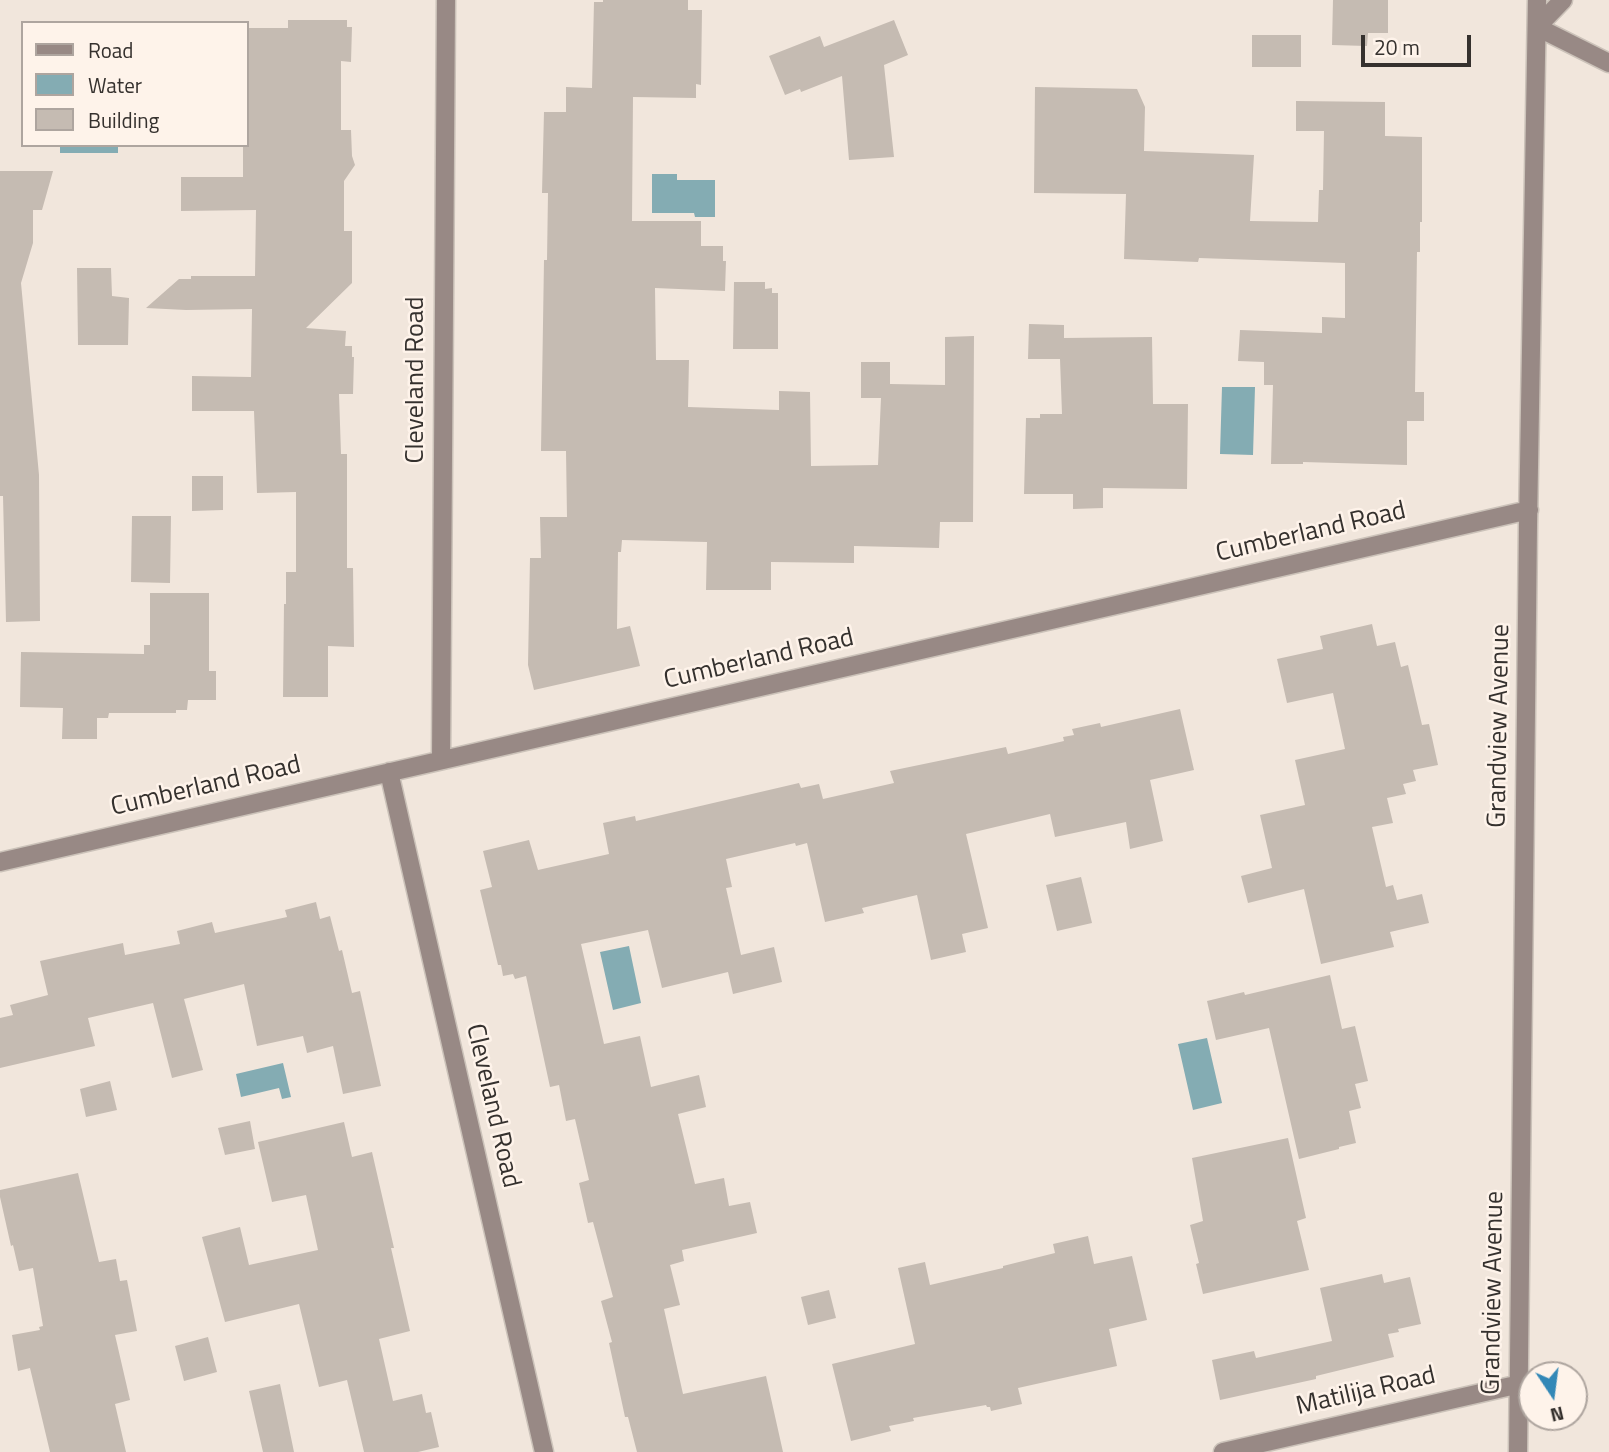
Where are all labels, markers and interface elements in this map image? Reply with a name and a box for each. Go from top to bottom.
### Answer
legend [21,21,248,147]
scale bar [1364,21,1474,65]
text: 20 m [1374,31,1420,63]
text: Road [88,34,133,66]
text: Water [88,69,142,101]
text: Building [88,104,159,136]
street label: Cleveland Road [401,296,433,464]
street label: Cumberland Road [1213,496,1409,570]
street label: Cumberland Road [661,623,857,697]
street label: Grandview Avenue [1483,624,1517,828]
street label: Cumberland Road [108,750,304,824]
street label: Cleveland Road [458,1021,526,1191]
street label: Grandview Avenue [1477,1191,1511,1395]
street label: Matilija Road [1293,1361,1439,1423]
north arrow [1518,1361,1588,1431]
text: N [1548,1399,1567,1431]

